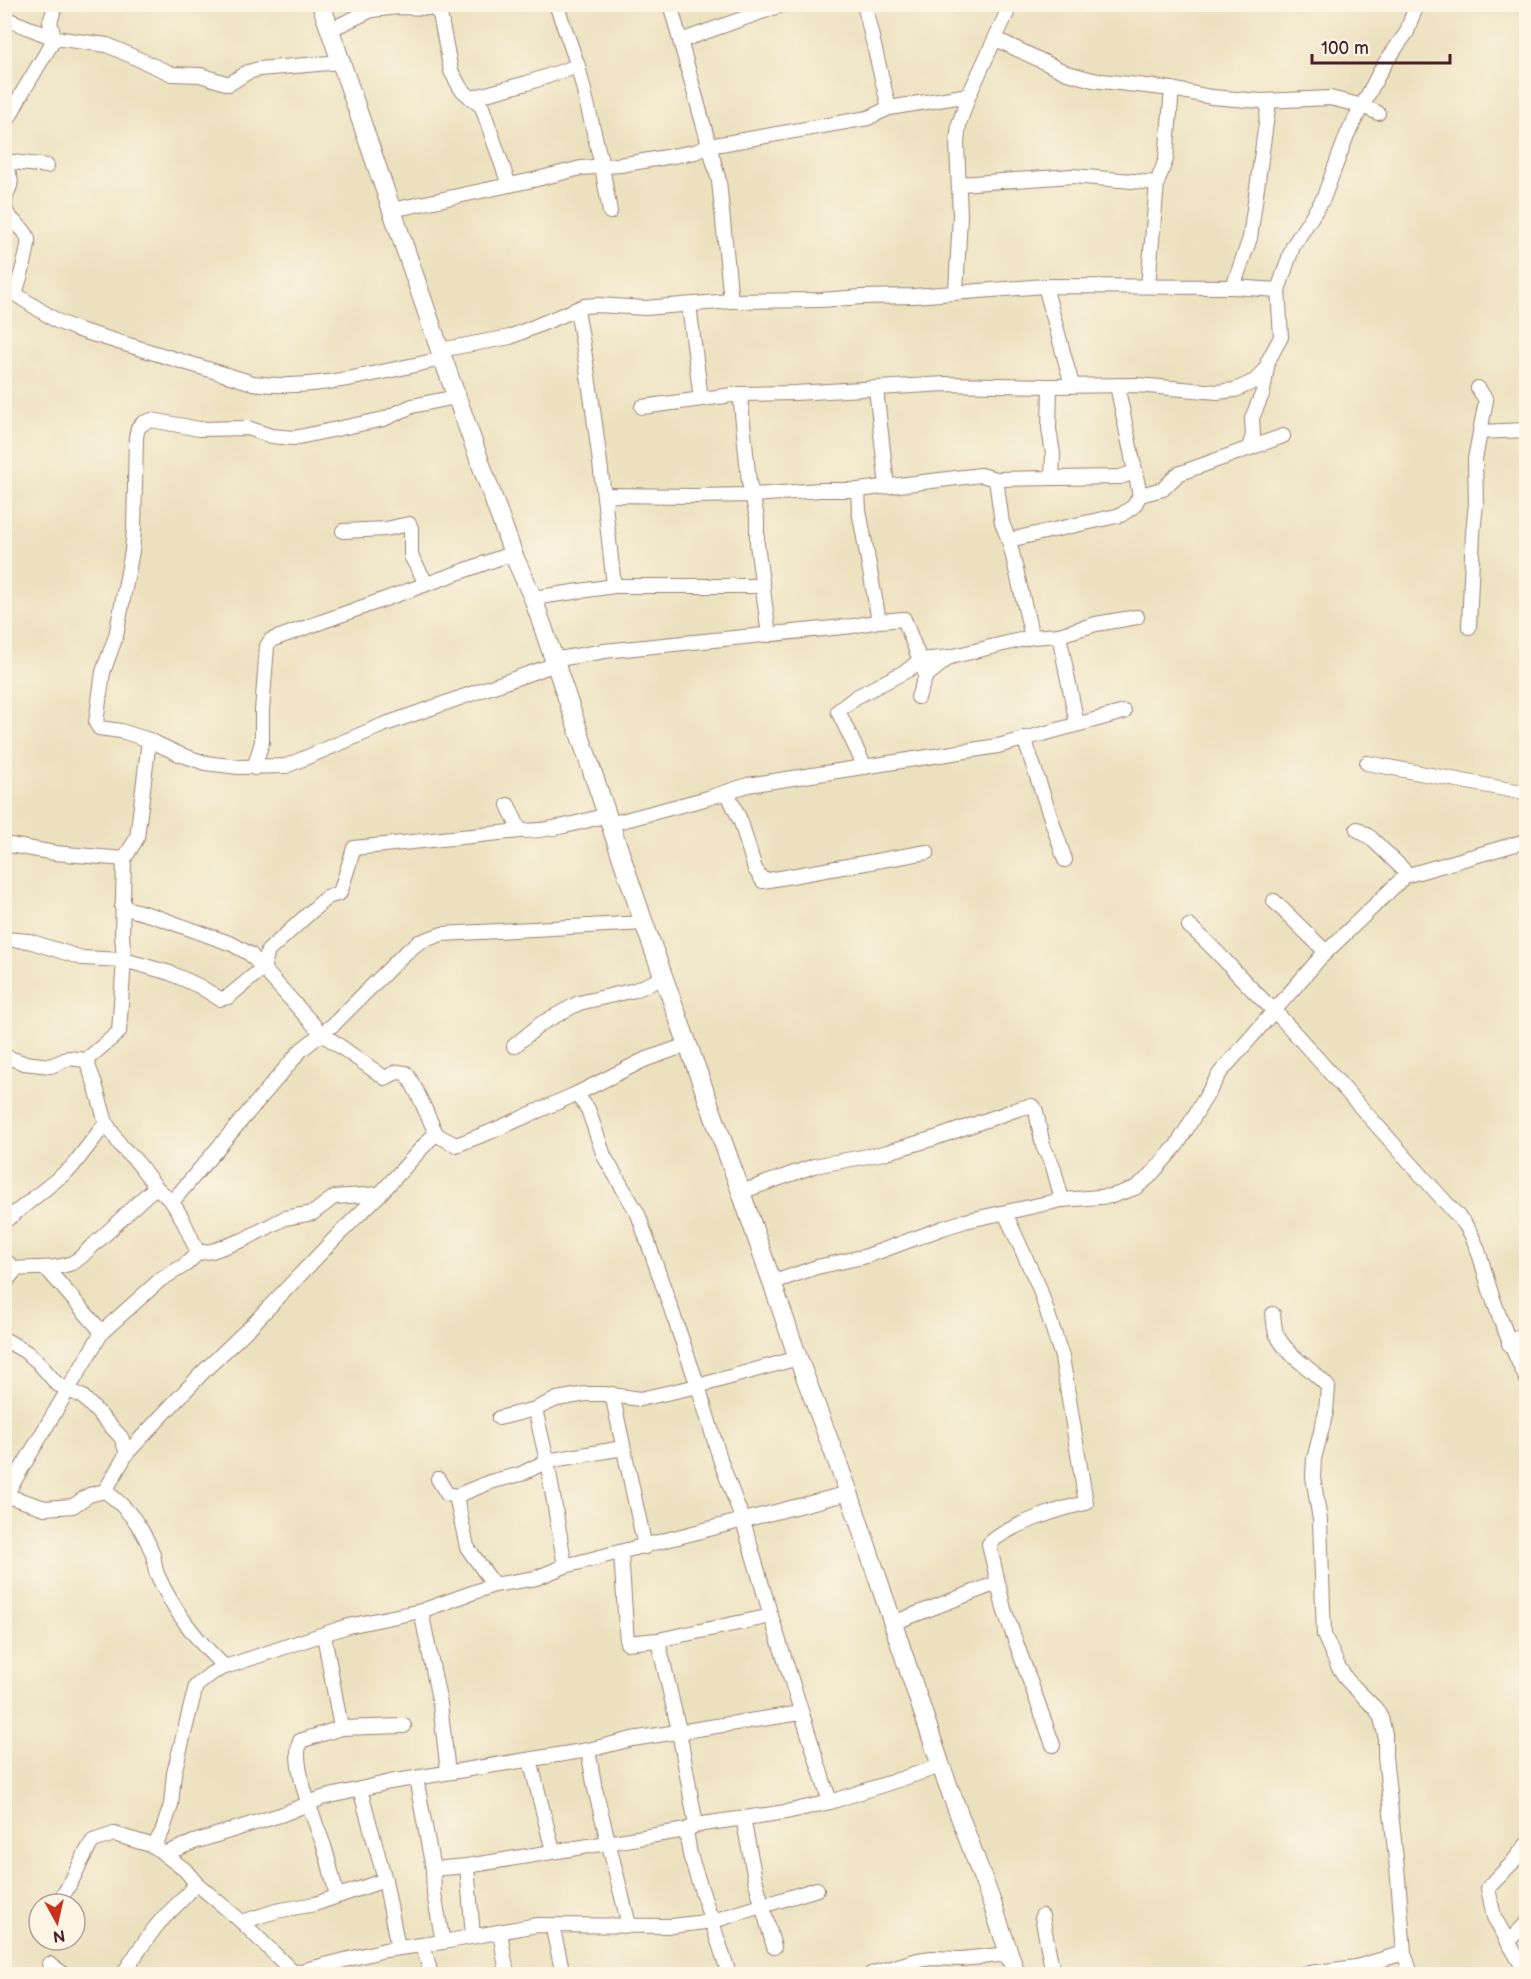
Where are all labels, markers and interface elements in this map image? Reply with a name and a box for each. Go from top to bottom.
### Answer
scale bar [1312,27,1450,65]
text: 100 m [1321,38,1369,59]
north arrow [27,1892,87,1952]
text: N [52,1925,66,1946]

